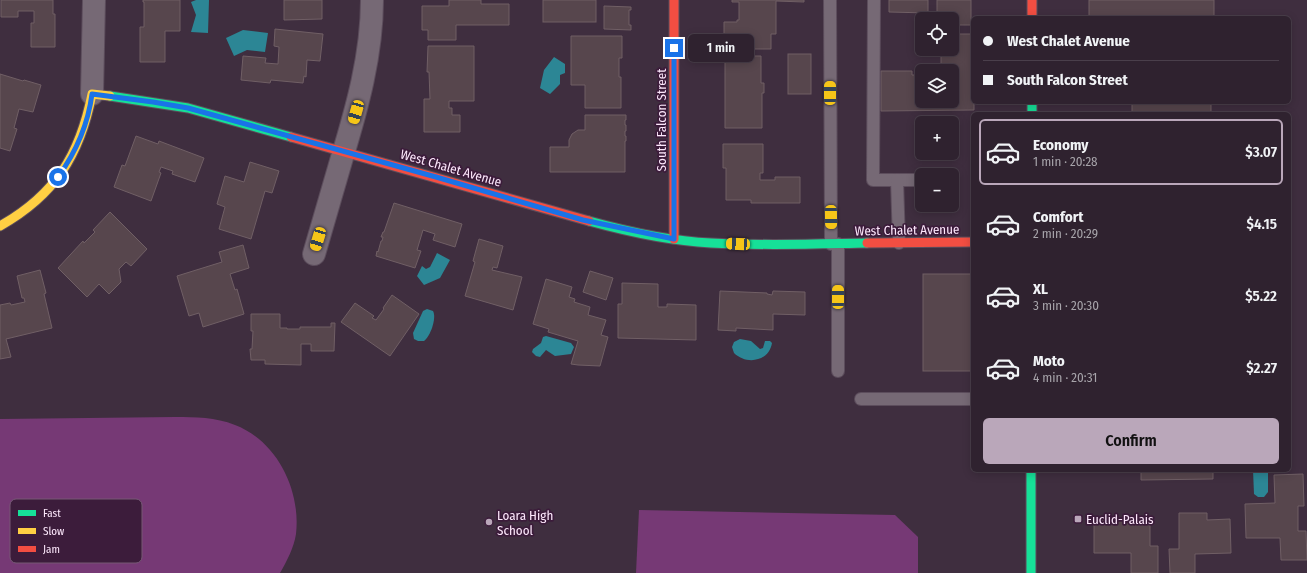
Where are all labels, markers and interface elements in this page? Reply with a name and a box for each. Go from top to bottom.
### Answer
map controls [915,12,959,212]
button: locate [915,12,959,56]
text: West Chalet Avenue [1007,32,1130,50]
callout: 1 min [688,34,754,62]
route end [665,39,683,57]
text: 1 min [707,40,735,55]
button: layers [915,64,959,108]
street label: South Falcon Street [654,68,669,171]
text: South Falcon Street [1007,71,1128,89]
car [824,81,836,105]
car [347,99,365,125]
button: + [915,116,959,160]
icon: car [985,134,1021,170]
text: Economy [1033,136,1088,154]
text: $3.07 [1245,143,1277,161]
street label: West Chalet Avenue [399,146,503,190]
text: 1 min · 20:28 [1033,154,1098,169]
route start [49,168,67,186]
button: − [915,168,959,212]
car [825,205,837,229]
icon: car [985,206,1021,242]
text: Comfort [1033,208,1084,226]
text: $4.15 [1247,215,1277,233]
street label: West Chalet Avenue [855,222,959,238]
car [309,226,327,252]
text: 2 min · 20:29 [1033,226,1098,241]
car [726,237,750,251]
icon: car [985,278,1021,314]
text: XL [1033,280,1048,298]
car [832,285,844,309]
text: $5.22 [1245,287,1277,305]
text: 3 min · 20:30 [1033,298,1099,313]
icon: car [985,350,1021,386]
text: Moto [1033,352,1065,370]
text: $2.27 [1246,359,1277,377]
text: 4 min · 20:31 [1033,370,1097,385]
button: Confirm [983,418,1279,464]
legend [10,499,142,563]
text: Fast [43,507,61,520]
place label: Loara High School [497,508,553,538]
place label: Euclid-Palais [1086,512,1154,527]
marker: Euclid-Palais [1073,514,1083,524]
marker: Loara High School [484,517,494,527]
text: Slow [43,525,64,538]
text: Jam [43,543,60,556]

